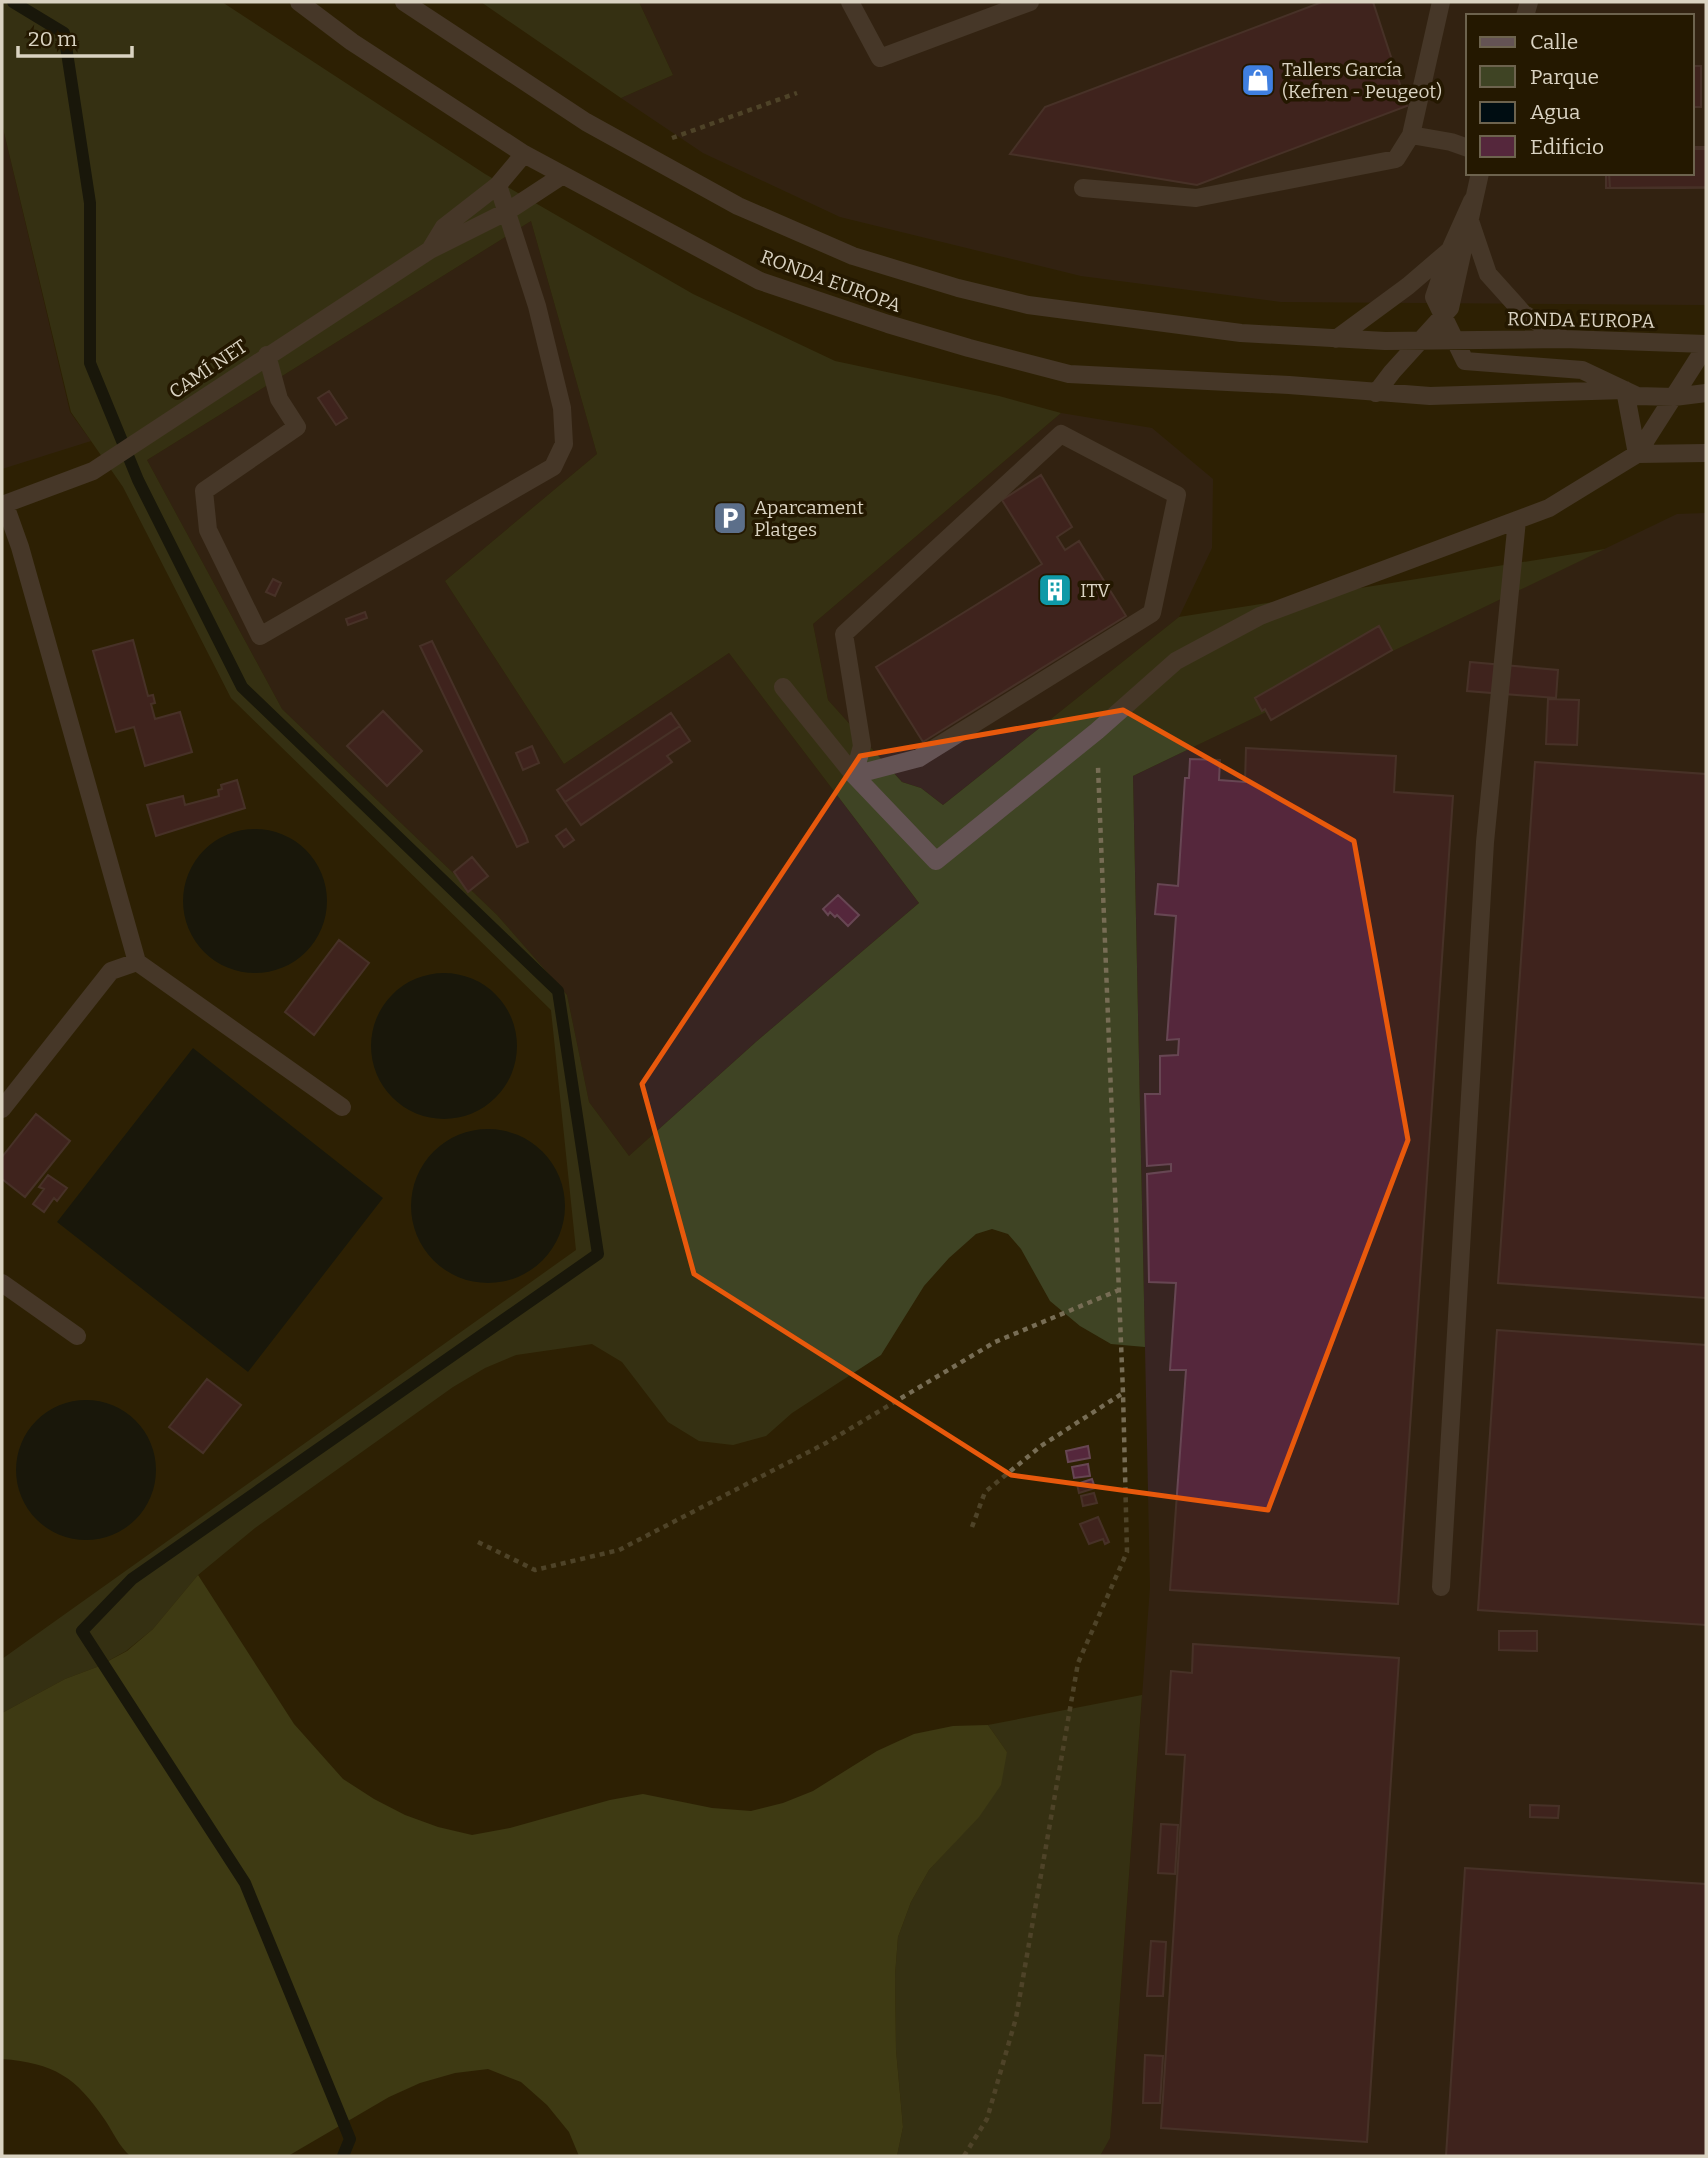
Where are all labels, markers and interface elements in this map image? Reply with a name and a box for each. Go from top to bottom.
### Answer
scale bar [18,14,131,58]
legend [1466,14,1694,175]
text: 20 m [28,26,77,52]
text: Calle [1530,29,1578,55]
place label: Tallers García (Kefren - Peugeot) [1282,58,1442,103]
shop icon: Tallers García (Kefren - Peugeot) [1239,61,1277,99]
text: Parque [1530,64,1599,90]
text: Agua [1530,99,1581,125]
text: Edificio [1530,134,1604,160]
street label: RONDA EUROPA [758,245,905,317]
street label: RONDA EUROPA [1507,307,1656,333]
street label: CAMÍ NET [165,335,251,403]
place label: Aparcament Platges [754,496,864,541]
parking icon: Aparcament Platges [711,499,749,537]
building icon: ITV [1036,571,1074,609]
place label: ITV [1080,579,1111,602]

